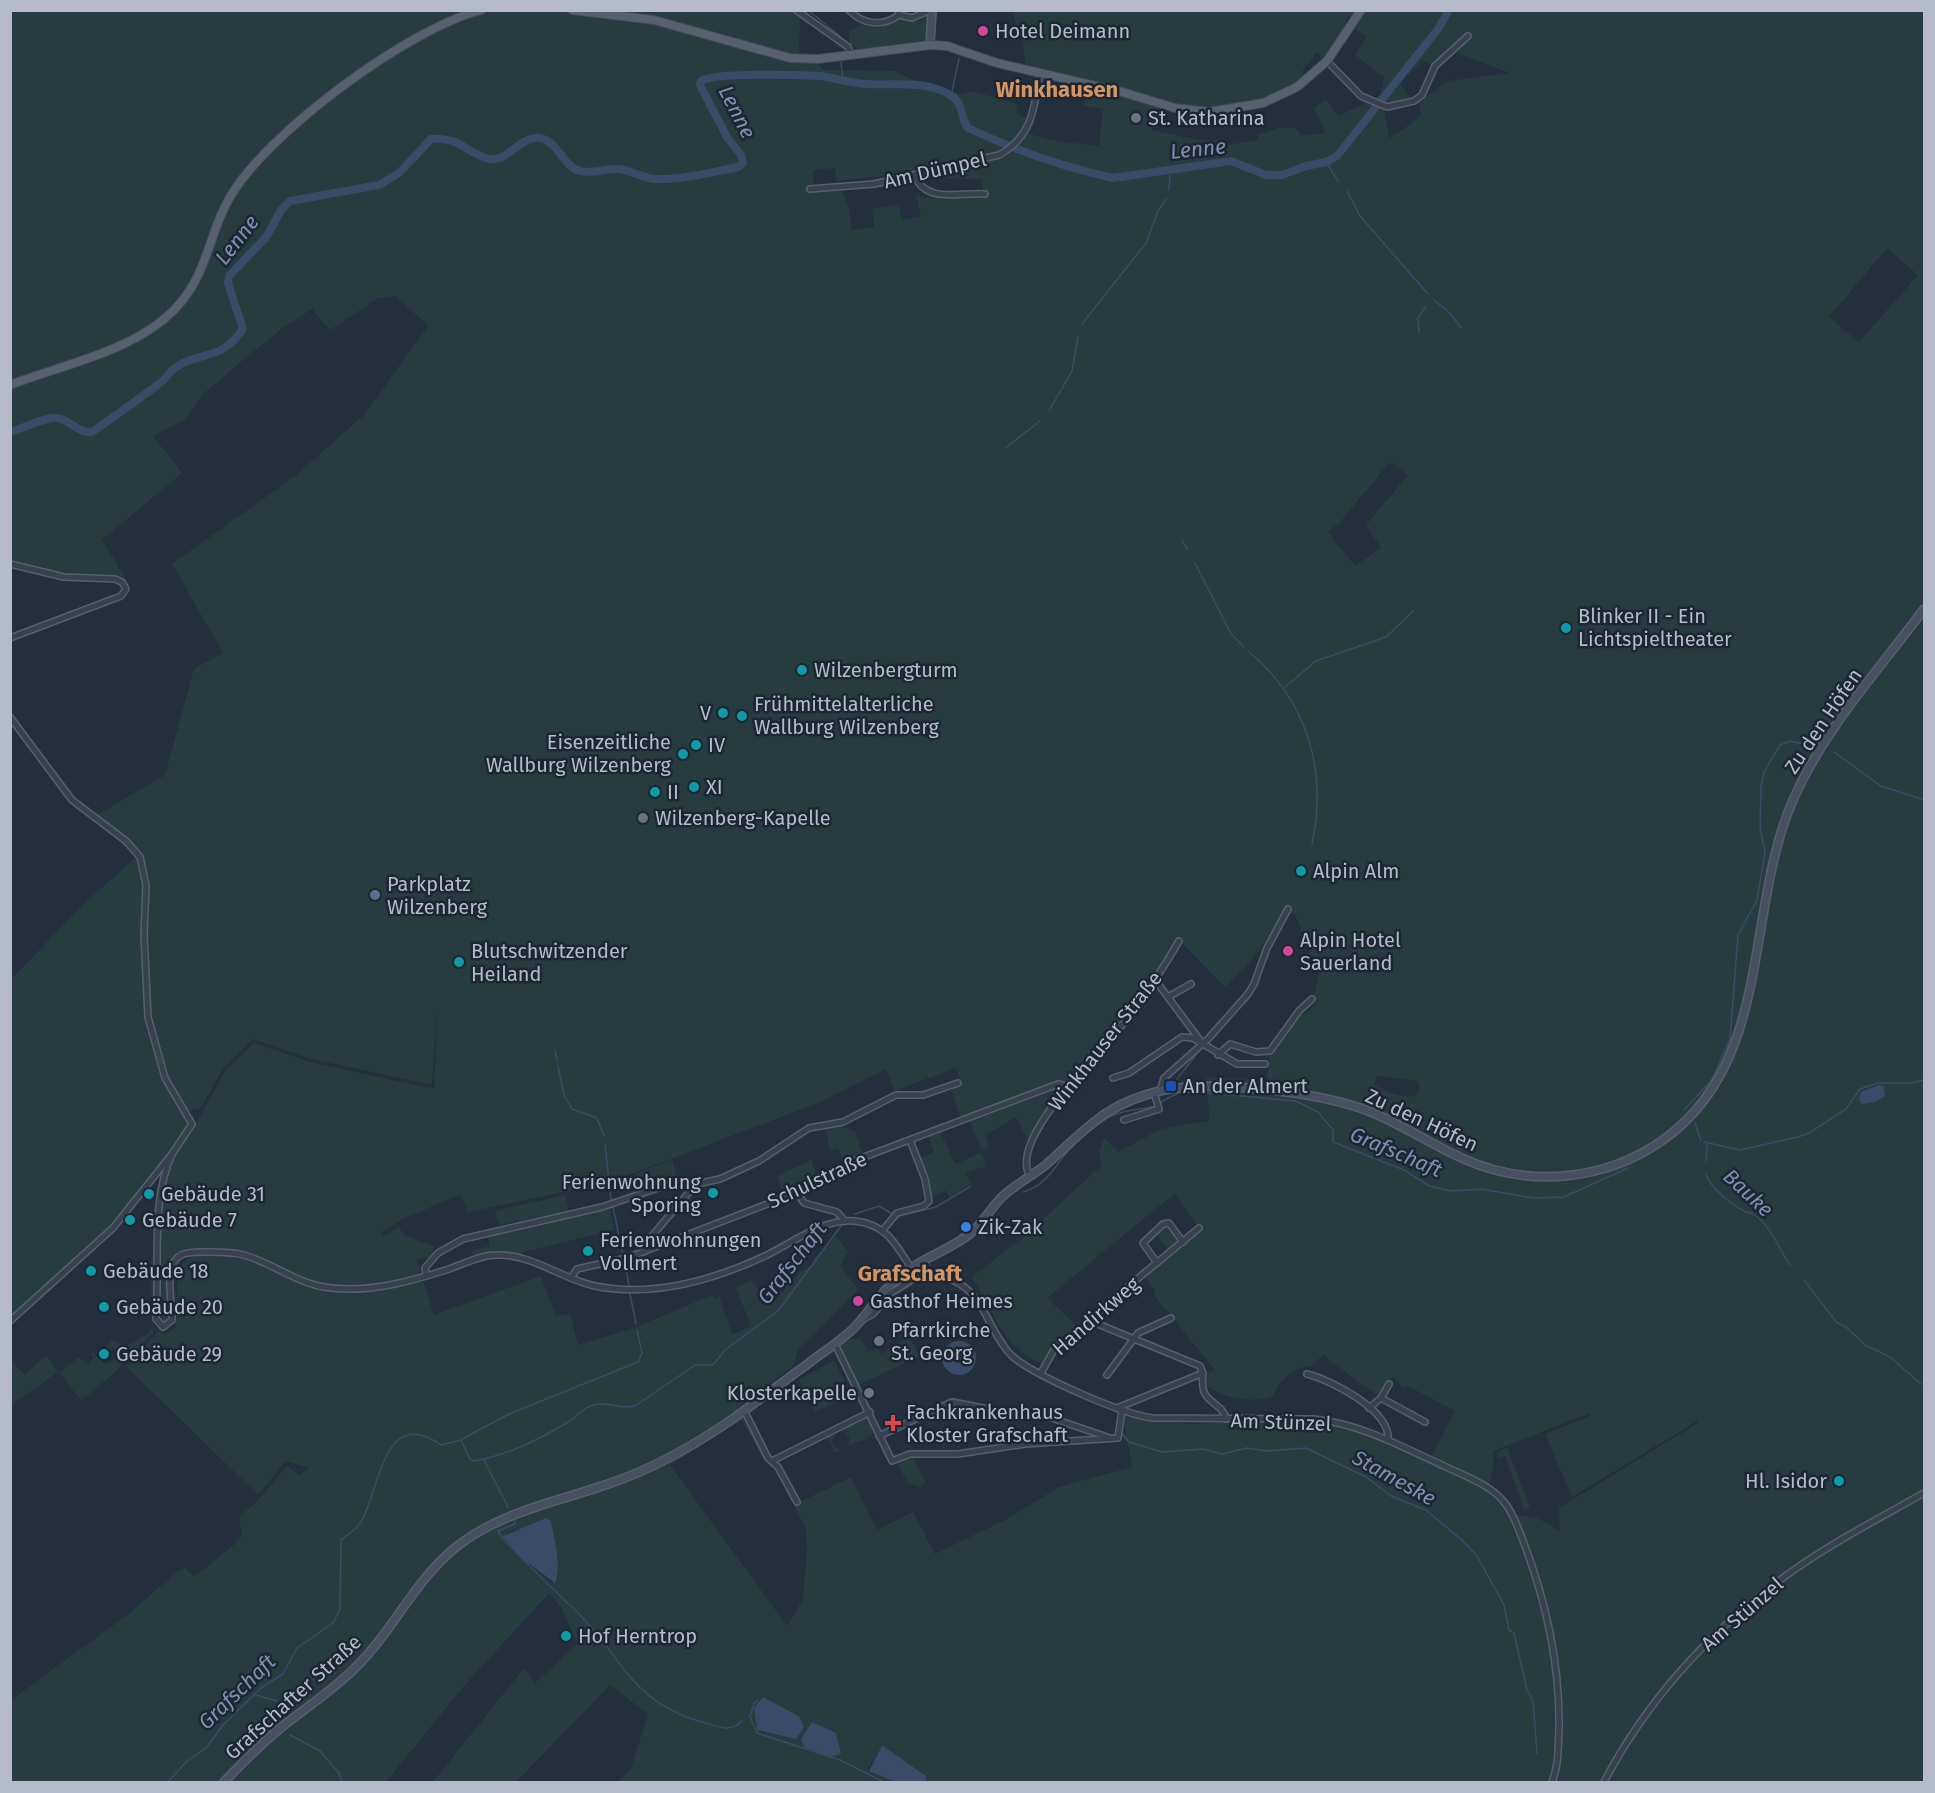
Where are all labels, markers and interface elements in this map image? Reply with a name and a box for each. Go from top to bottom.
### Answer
place label: Hotel Deimann [995,19,1130,43]
marker: Hotel Deimann [976,24,990,38]
district label: Winkhausen [996,76,1118,103]
water label: Lenne [713,81,761,143]
place label: St. Katharina [1148,106,1265,130]
marker: St. Katharina [1129,111,1143,125]
water label: Lenne [1169,133,1227,165]
street label: Am Dümpel [882,147,989,193]
water label: Lenne [210,210,265,270]
place label: Blinker II - Ein Lichtspieltheater [1578,604,1732,651]
marker: Blinker II - Ein Lichtspieltheater [1559,621,1573,635]
place label: Wilzenbergturm [814,658,958,682]
marker: Wilzenbergturm [795,663,809,677]
street label: Zu den Höfen [1779,664,1867,778]
place label: Frühmittelalterliche Wallburg Wilzenberg [754,692,940,739]
place label: V [700,701,711,725]
marker: V [716,706,730,720]
marker: Frühmittelalterliche Wallburg Wilzenberg [735,709,749,723]
place label: Eisenzeitliche Wallburg Wilzenberg [486,730,672,777]
place label: IV [708,733,725,757]
marker: IV [689,738,703,752]
marker: Eisenzeitliche Wallburg Wilzenberg [676,747,690,761]
place label: XI [706,775,723,799]
place label: II [667,780,679,804]
marker: XI [687,780,701,794]
marker: II [648,785,662,799]
place label: Wilzenberg-Kapelle [655,806,831,830]
marker: Wilzenberg-Kapelle [636,811,650,825]
place label: Alpin Alm [1313,859,1399,883]
marker: Alpin Alm [1294,864,1308,878]
place label: Parkplatz Wilzenberg [387,872,488,919]
marker: Parkplatz Wilzenberg [368,888,382,902]
place label: Alpin Hotel Sauerland [1300,928,1401,975]
place label: Blutschwitzender Heiland [471,939,628,986]
marker: Alpin Hotel Sauerland [1281,944,1295,958]
marker: Blutschwitzender Heiland [452,955,466,969]
street label: Winkhauser Straße [1043,966,1167,1116]
place label: An der Almert [1183,1074,1308,1098]
marker: An der Almert [1164,1079,1178,1093]
street label: Zu den Höfen [1362,1083,1482,1157]
water label: Grafschaft [1346,1121,1446,1183]
street label: Schulstraße [763,1147,871,1213]
water label: Bauke [1718,1163,1779,1223]
place label: Ferienwohnung Sporing [562,1170,702,1217]
place label: Gebäude 31 [161,1182,265,1206]
marker: Ferienwohnung Sporing [706,1186,720,1200]
marker: Gebäude 31 [142,1187,156,1201]
place label: Gebäude 7 [142,1208,237,1232]
marker: Gebäude 7 [123,1213,137,1227]
place label: Zik-Zak [978,1215,1043,1239]
water label: Grafschaft [752,1216,833,1309]
marker: Zik-Zak [959,1220,973,1234]
place label: Ferienwohnungen Vollmert [600,1228,762,1275]
marker: Ferienwohnungen Vollmert [581,1244,595,1258]
place label: Gebäude 18 [103,1259,209,1283]
district label: Grafschaft [858,1260,963,1287]
marker: Gebäude 18 [84,1264,98,1278]
street label: Handirkweg [1048,1271,1145,1360]
place label: Gasthof Heimes [870,1289,1013,1313]
marker: Gasthof Heimes [851,1294,865,1308]
place label: Gebäude 20 [116,1295,223,1319]
marker: Gebäude 20 [97,1300,111,1314]
place label: Pfarrkirche St. Georg [891,1318,990,1365]
marker: Pfarrkirche St. Georg [872,1334,886,1348]
place label: Gebäude 29 [116,1342,222,1366]
marker: Gebäude 29 [97,1347,111,1361]
place label: Klosterkapelle [727,1381,857,1405]
marker: Klosterkapelle [862,1386,876,1400]
place label: Fachkrankenhaus Kloster Grafschaft [906,1400,1069,1447]
street label: Am Stünzel [1230,1408,1332,1436]
marker: Fachkrankenhaus Kloster Grafschaft [884,1414,902,1432]
water label: Stameske [1347,1444,1440,1511]
place label: Hl. Isidor [1745,1469,1827,1493]
marker: Hl. Isidor [1832,1474,1846,1488]
street label: Am Stünzel [1696,1572,1788,1656]
place label: Hof Herntrop [578,1624,697,1648]
marker: Hof Herntrop [559,1629,573,1643]
street label: Grafschafter Straße [220,1630,366,1764]
water label: Grafschaft [193,1648,281,1735]

